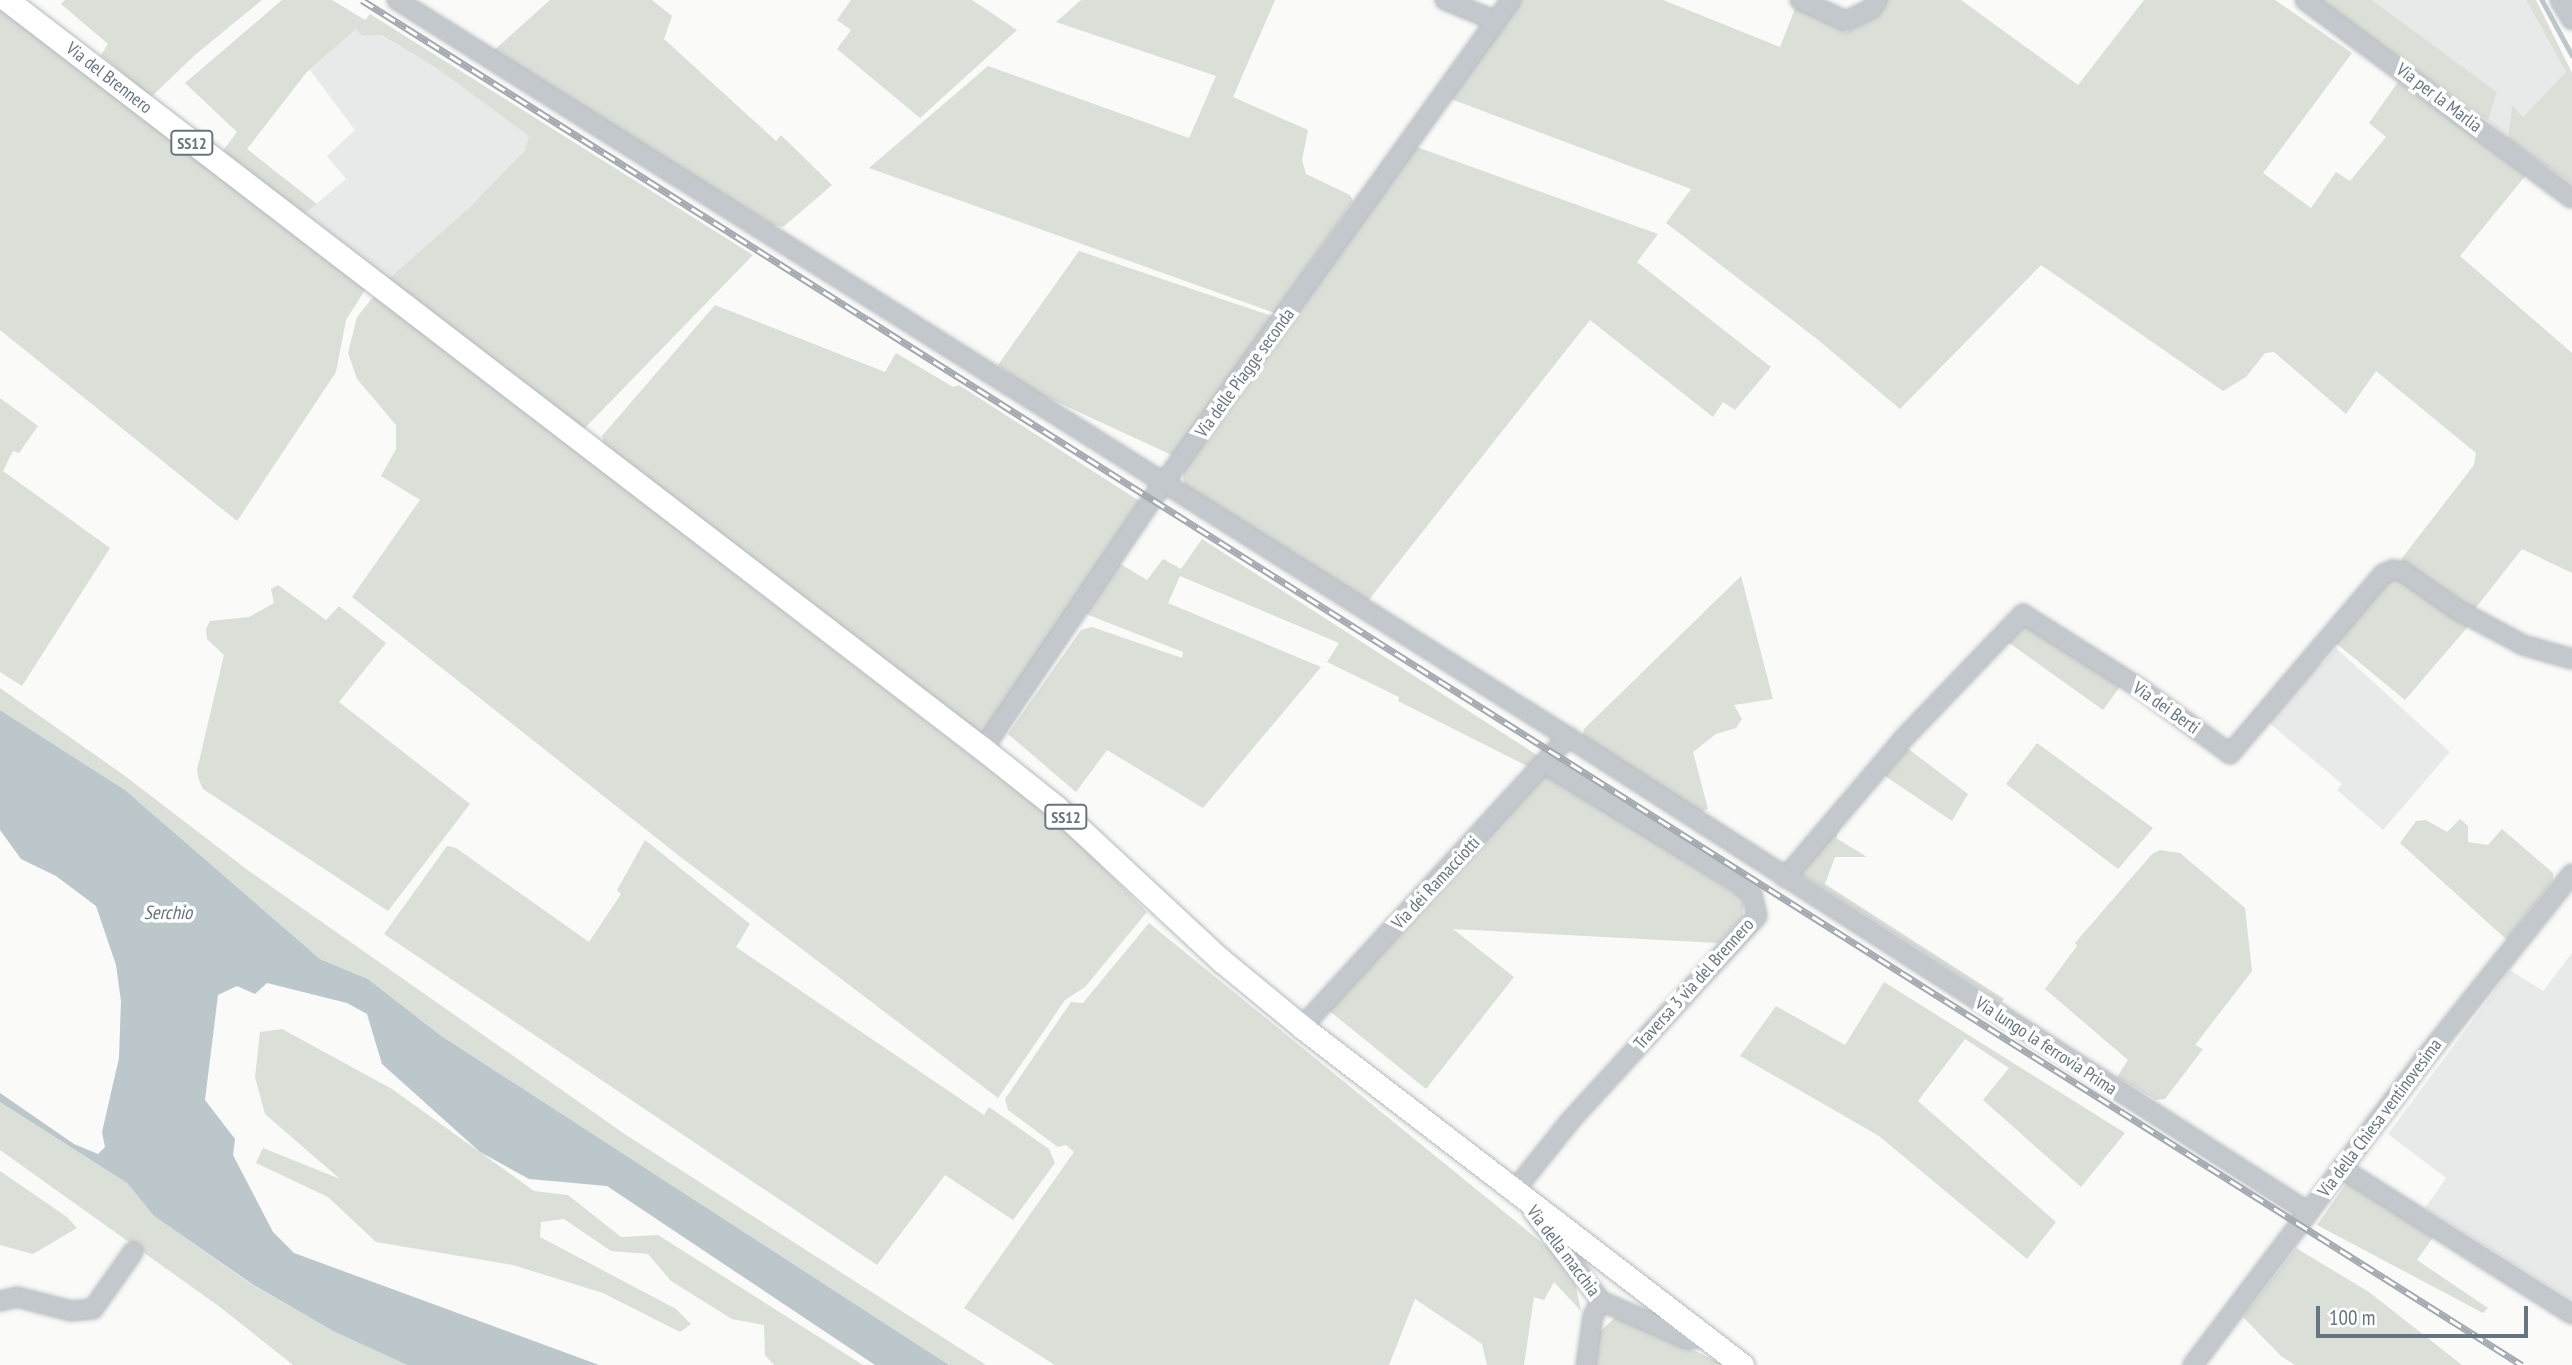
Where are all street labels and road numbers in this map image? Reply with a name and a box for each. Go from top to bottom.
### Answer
street label: Via del Brennero [62,38,156,118]
street label: Via per la Marlia [2392,59,2486,137]
road number: SS12 [169,130,215,155]
street label: Via delle Piagge seconda [1191,304,1299,442]
street label: Via dei Berti [2129,677,2203,739]
road number: SS12 [1043,804,1089,830]
street label: Via dei Ramacciotti [1388,832,1484,934]
street label: Traversa 3 via del Brennero [1629,914,1759,1054]
street label: Via lungo la ferrovia Prima [1971,992,2121,1100]
street label: Via della Chiesa ventinovesima [2313,1035,2447,1201]
street label: Via della macchia [1522,1201,1604,1301]

